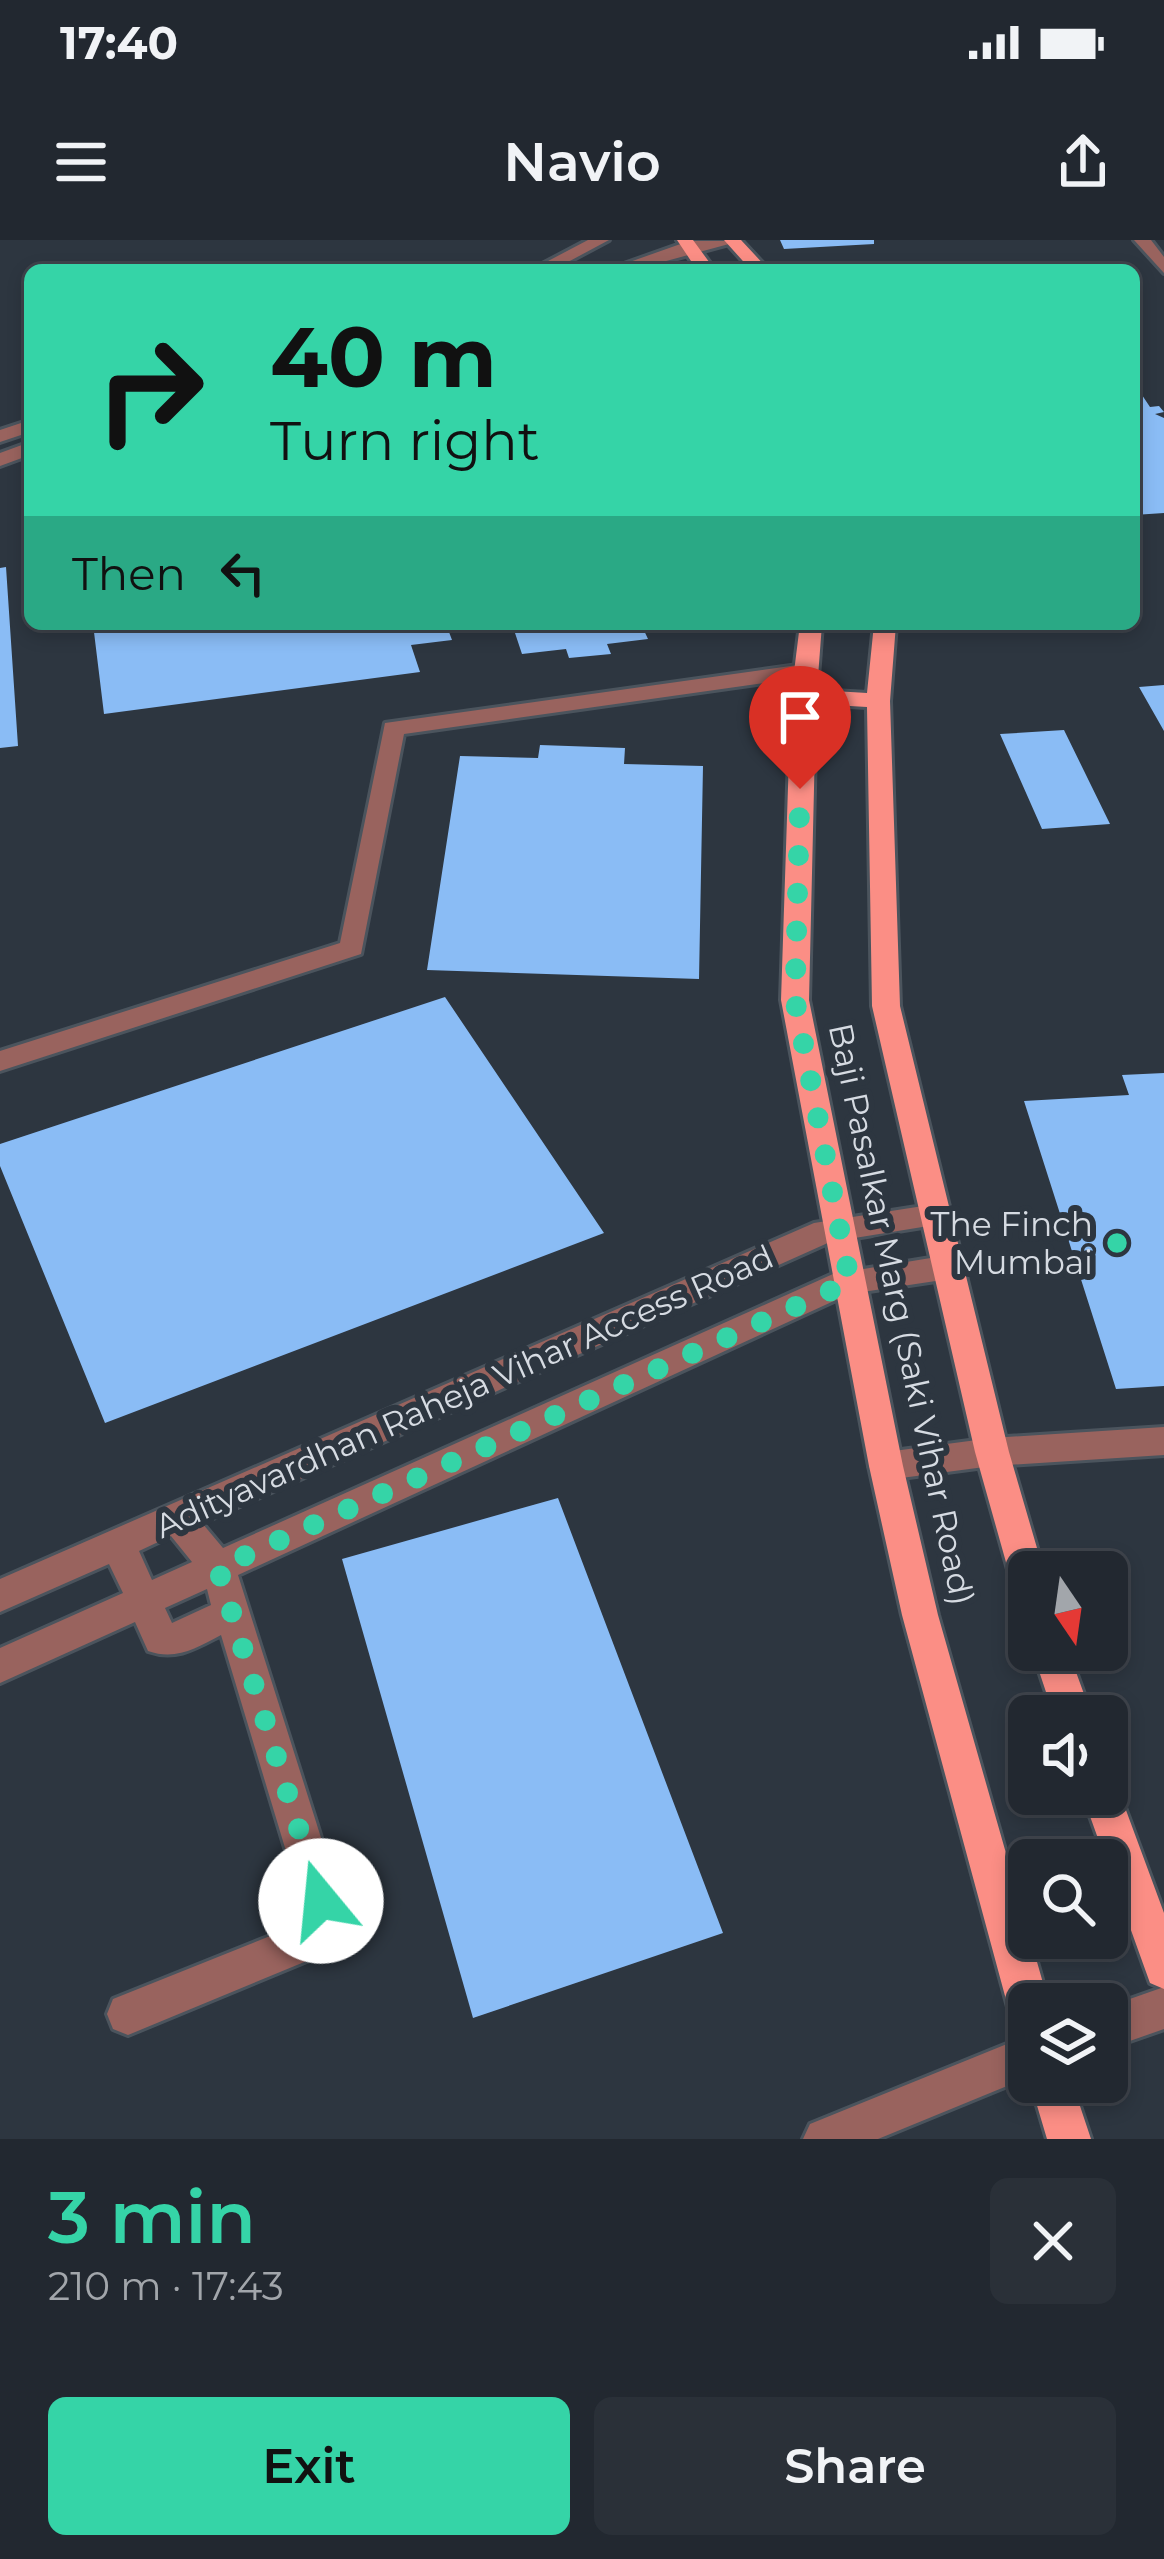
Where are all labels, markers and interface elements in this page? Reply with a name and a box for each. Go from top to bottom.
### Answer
text: 17:40 [60,15,178,70]
icon: menu [48,129,114,195]
text: Navio [503,129,661,195]
icon: share [1050,129,1116,195]
text: 40 m [270,306,497,408]
icon: right [72,312,228,468]
text: Turn right [270,408,540,474]
icon: left [210,540,276,606]
text: Then [72,546,186,601]
pin [749,666,851,789]
icon: arrive [767,684,833,750]
street label: Baji Pasalkar Marg (Saki Vihar Road) [821,1019,983,1609]
place label: The Finch Mumbai [930,1204,1093,1282]
marker: The Finch Mumbai [1104,1230,1130,1256]
street label: Adityavardhan Raheja Vihar Access Road [149,1236,779,1546]
north arrow [1008,1551,1128,1671]
map controls [1008,1551,1128,2103]
button: sound [1008,1695,1128,1815]
position arrow [258,1838,384,1964]
button: search [1008,1839,1128,1959]
button: layers [1008,1983,1128,2103]
text: 3 min [48,2173,256,2261]
button: close [990,2178,1116,2304]
text: 210 m · 17:43 [48,2262,284,2310]
button: Exit [48,2397,570,2535]
button: Share [594,2397,1116,2535]

